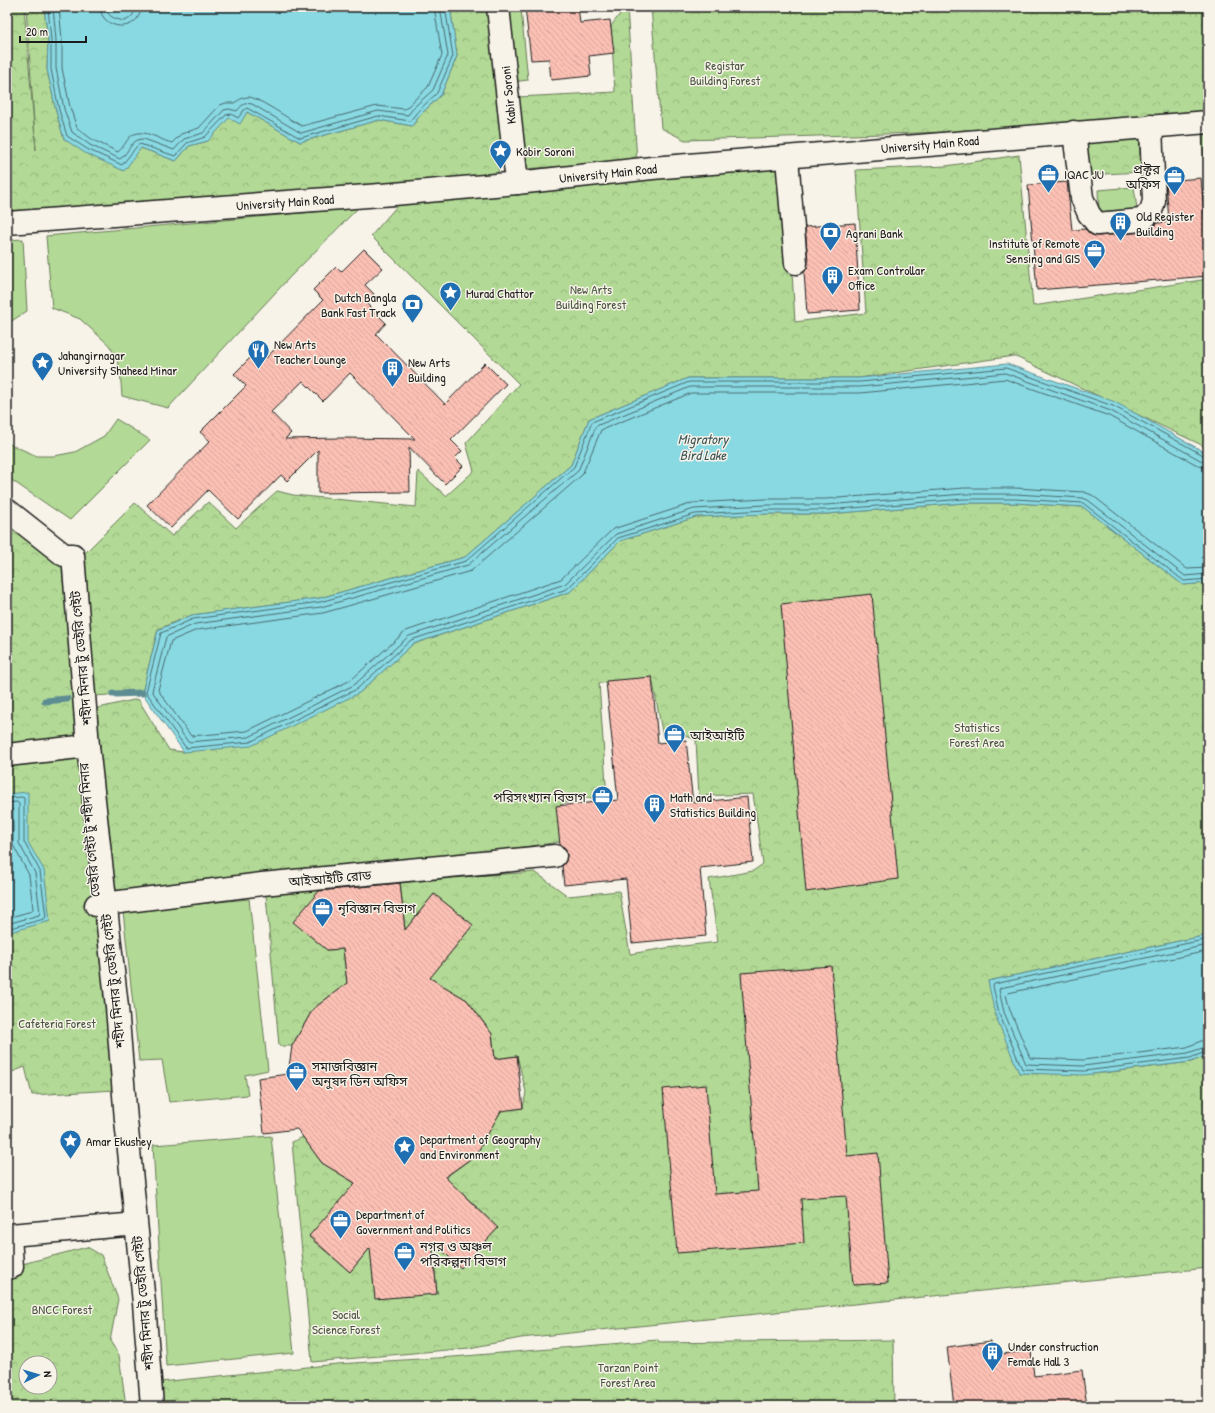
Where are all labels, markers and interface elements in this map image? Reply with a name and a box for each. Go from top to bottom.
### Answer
scale bar [20,18,86,44]
text: 20 m [26,23,48,40]
park label: Registar Building Forest [690,56,761,89]
street label: Kabir Soroni [496,65,520,125]
street label: University Main Road [880,131,980,157]
place icon: Kobir Soroni [488,138,514,171]
place label: Kobir Soroni [516,142,575,160]
street label: University Main Road [558,159,658,187]
place label: প্রক্টর অফিস [1125,160,1161,193]
office icon: IQAC JU [1036,161,1062,194]
office icon: প্রক্টর অফিস [1162,163,1188,196]
place label: IQAC JU [1064,165,1104,183]
street label: University Main Road [235,190,335,214]
place label: Old Register Building [1136,207,1194,240]
building icon: Old Register Building [1107,210,1133,243]
bank icon: Agrani Bank [817,220,843,253]
place label: Agrani Bank [846,224,904,242]
place label: Institute of Remote Sensing and GIS [989,234,1080,267]
office icon: Institute of Remote Sensing and GIS [1082,237,1108,270]
place label: Exam Controllar Office [848,261,925,294]
building icon: Exam Controllar Office [820,264,846,297]
place icon: Murad Chattor [437,280,463,313]
park label: New Arts Building Forest [556,280,627,313]
place label: Murad Chattor [466,284,534,302]
place label: Dutch Bangla Bank Fast Track [321,288,397,321]
bank icon: Dutch Bangla Bank Fast Track [399,291,425,324]
place label: New Arts Teacher Lounge [274,335,346,368]
restaurant icon: New Arts Teacher Lounge [246,338,272,371]
place label: Jahangirnagar University Shaheed Minar [58,346,177,379]
place icon: Jahangirnagar University Shaheed Minar [29,349,55,382]
place label: New Arts Building [408,353,450,386]
building icon: New Arts Building [380,356,406,389]
water label: Migratory Bird Lake [678,429,730,464]
street label: শহীদ মিনার টু ডেইরি গেইট [66,589,96,727]
park label: Statistics Forest Area [949,718,1004,751]
office icon: আইআইটি [662,722,688,755]
place label: আইআইটি [689,726,745,744]
street label: ডেইরি গেইট টু শহীদ মিনার [74,762,104,898]
office icon: পরিসংখ্যান বিভাগ [589,784,615,817]
place label: পরিসংখ্যান বিভাগ [493,788,587,806]
place label: Math and Statistics Building [670,788,756,821]
building icon: Math and Statistics Building [641,791,667,824]
street label: আইআইটি রোড [287,865,373,891]
office icon: নৃবিজ্ঞান বিভাগ [309,895,335,928]
place label: নৃবিজ্ঞান বিভাগ [337,899,416,917]
street label: শহীদ মিনার টু ডেইরি গেইট [97,912,130,1050]
park label: Cafeteria Forest [18,1014,96,1032]
place label: সমাজবিজ্ঞান অনুষদ ডিন অফিস [311,1057,408,1090]
office icon: সমাজবিজ্ঞান অনুষদ ডিন অফিস [284,1060,310,1093]
place icon: Amar Ekushey [58,1128,84,1161]
place label: Department of Geography and Environment [420,1130,541,1163]
place label: Amar Ekushey [86,1132,152,1150]
place icon: Department of Geography and Environment [391,1133,417,1166]
place label: Department of Government and Politics [356,1205,470,1238]
office icon: Department of Government and Politics [327,1208,353,1241]
street label: শহীদ মিনার টু ডেইরি গেইট [128,1234,158,1372]
place label: নগর ও অঞ্চল পরিকল্পনা বিভাগ [419,1237,507,1270]
office icon: নগর ও অঞ্চল পরিকল্পনা বিভাগ [391,1240,417,1273]
park label: BNCC Forest [32,1300,93,1318]
park label: Social Science Forest [312,1305,381,1338]
place label: Under construction Female Hall 3 [1007,1337,1099,1370]
building icon: Under construction Female Hall 3 [979,1340,1005,1373]
north arrow [18,1355,58,1395]
park label: Tarzan Point Forest Area [598,1358,659,1391]
text: N [41,1371,55,1378]

